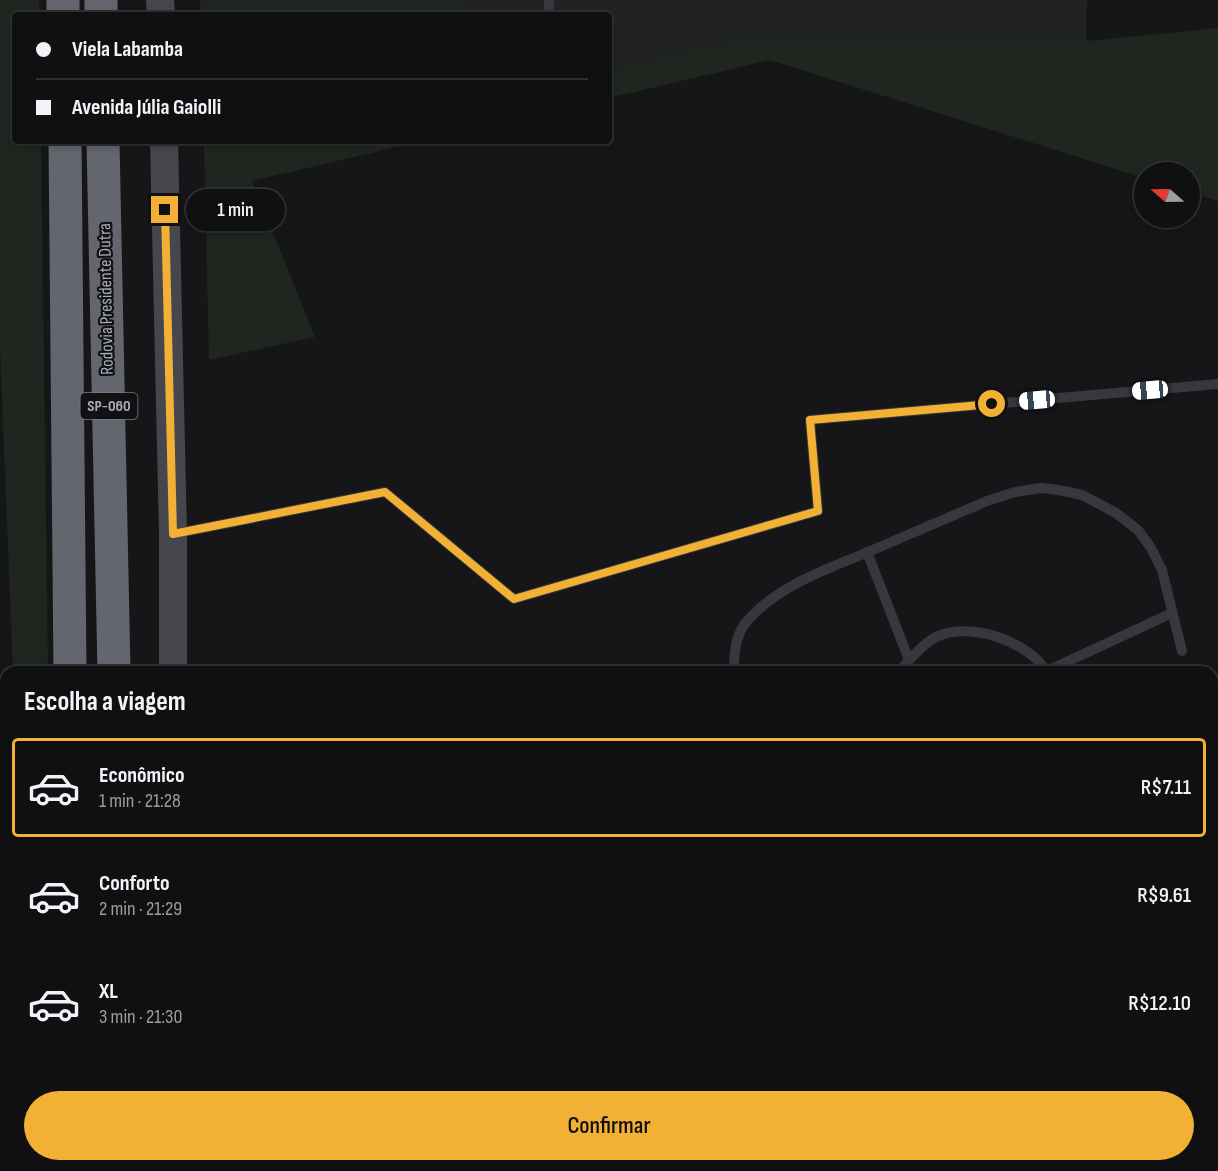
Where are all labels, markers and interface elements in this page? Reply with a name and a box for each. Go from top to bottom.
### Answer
text: Viela Labamba [72,36,183,63]
text: Avenida Júlia Gaiolli [72,94,221,121]
north arrow [1134,162,1200,228]
map controls [1134,162,1200,228]
callout: 1 min [186,189,285,231]
route end [151,196,178,223]
text: 1 min [217,198,254,222]
street label: Rodovia Presidente Dutra [94,223,118,375]
car [1131,379,1169,401]
car [1018,389,1056,411]
route start [978,390,1005,417]
road number: SP-060 [80,393,138,419]
text: Escolha a viagem [24,686,186,718]
icon: car [27,761,81,815]
text: Econômico [99,762,185,789]
text: R$7.11 [1141,774,1191,801]
text: 1 min · 21:28 [99,789,181,813]
icon: car [27,869,81,923]
text: Conforto [99,870,170,897]
text: R$9.61 [1137,882,1191,909]
text: 2 min · 21:29 [99,897,182,921]
icon: car [27,977,81,1031]
text: XL [99,978,118,1005]
text: R$12.10 [1128,990,1191,1017]
text: 3 min · 21:30 [99,1005,182,1029]
button: Confirmar [24,1091,1194,1160]

